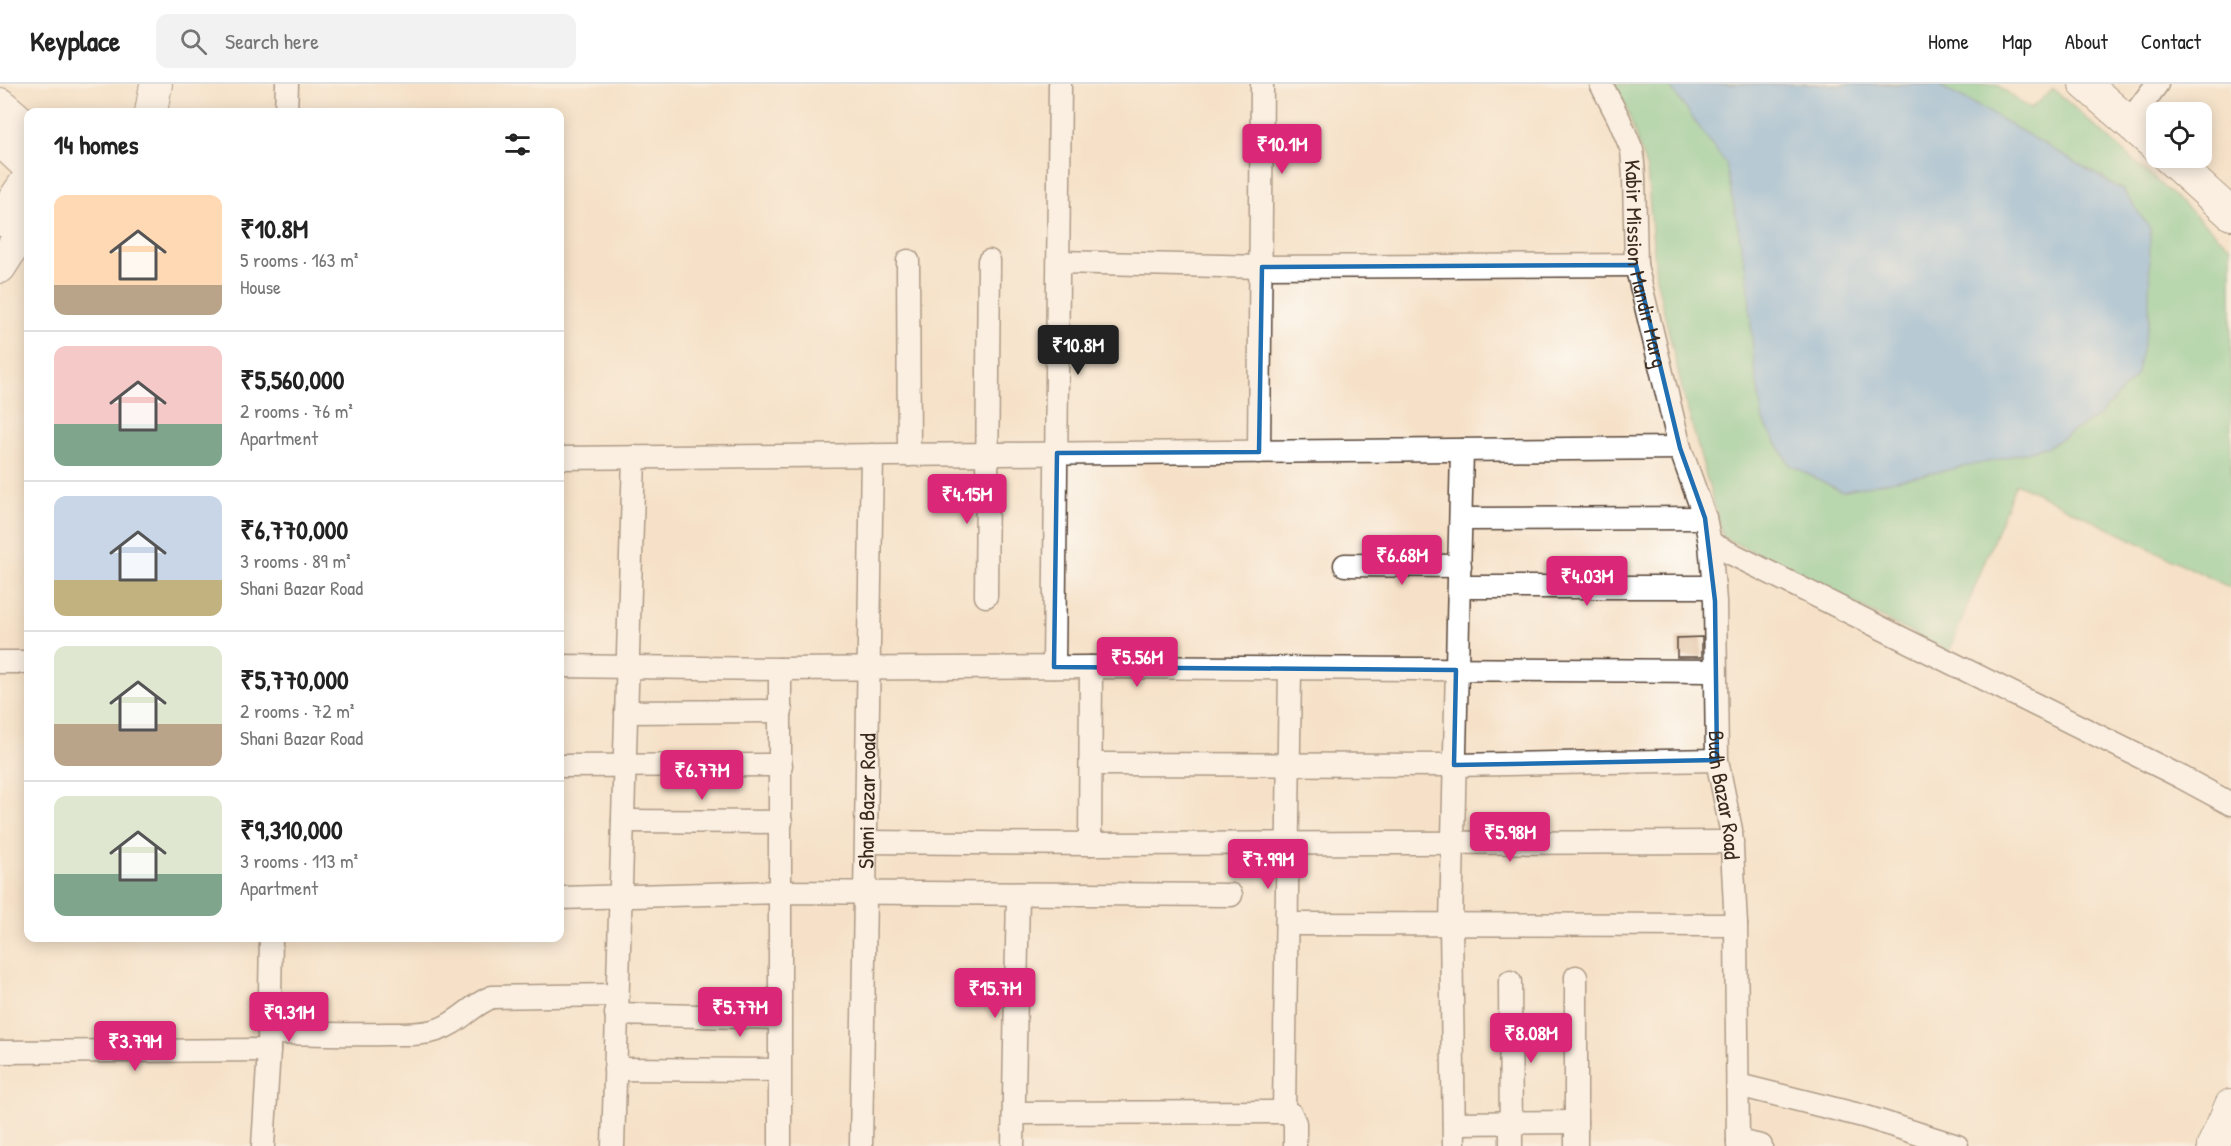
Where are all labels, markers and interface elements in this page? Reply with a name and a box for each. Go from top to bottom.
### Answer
search box [156,14,576,68]
text: Keyplace [30,22,120,60]
icon: search [177,25,210,58]
text: Search here [225,26,319,56]
text: Home [1928,27,1969,56]
text: Map [2002,27,2032,56]
text: About [2065,27,2108,56]
text: Contact [2141,27,2201,56]
map controls [2146,102,2212,168]
button: locate [2146,102,2212,168]
pin: ₹10.1M [1233,124,1331,175]
text: 14 homes [54,127,139,162]
icon: filters [501,128,534,161]
text: ₹10.1M [1256,130,1308,157]
street label: Kabir Mission Mandir Marg [1618,159,1675,371]
text: ₹10.8M [240,211,308,246]
icon: home [102,219,174,291]
text: 5 rooms · 163 m² [240,246,358,273]
text: House [240,273,281,300]
pin: ₹10.8M [1029,325,1127,376]
text: ₹10.8M [1052,331,1104,358]
text: ₹5,560,000 [240,362,344,397]
icon: home [102,370,174,442]
text: 2 rooms · 76 m² [240,397,353,424]
text: Apartment [240,424,318,451]
pin: ₹4.15M [918,474,1016,525]
text: ₹4.15M [942,480,992,507]
text: ₹6,770,000 [240,512,348,547]
icon: home [102,520,174,592]
pin: ₹6.68M [1353,535,1451,586]
text: ₹6.68M [1376,541,1428,568]
text: 3 rooms · 89 m² [240,547,351,574]
pin: ₹4.03M [1538,556,1636,607]
text: ₹4.03M [1560,562,1614,589]
text: Shani Bazar Road [240,574,363,601]
pin: ₹5.56M [1088,637,1186,688]
text: ₹5.56M [1111,643,1163,670]
text: ₹5,770,000 [240,662,349,697]
icon: home [102,670,174,742]
text: 2 rooms · 72 m² [240,697,354,724]
text: Shani Bazar Road [240,724,363,751]
street label: Budh Bazar Road [1702,730,1748,861]
street label: Shani Bazar Road [850,733,883,869]
pin: ₹6.77M [653,750,751,801]
text: ₹6.77M [674,756,730,783]
text: ₹9,310,000 [240,812,343,847]
pin: ₹5.98M [1461,812,1559,863]
text: ₹5.98M [1484,818,1536,845]
icon: home [102,820,174,892]
pin: ₹7.99M [1219,839,1317,890]
text: ₹7.99M [1242,845,1294,872]
text: 3 rooms · 113 m² [240,847,358,874]
text: Apartment [240,874,318,901]
pin: ₹15.7M [946,968,1044,1019]
text: ₹15.7M [968,974,1022,1001]
pin: ₹5.77M [691,987,789,1038]
pin: ₹9.31M [240,992,338,1043]
text: ₹5.77M [712,993,768,1020]
text: ₹9.31M [263,998,315,1025]
pin: ₹8.08M [1482,1013,1580,1064]
text: ₹8.08M [1504,1019,1558,1046]
pin: ₹3.79M [86,1021,184,1072]
text: ₹3.79M [108,1027,162,1054]

